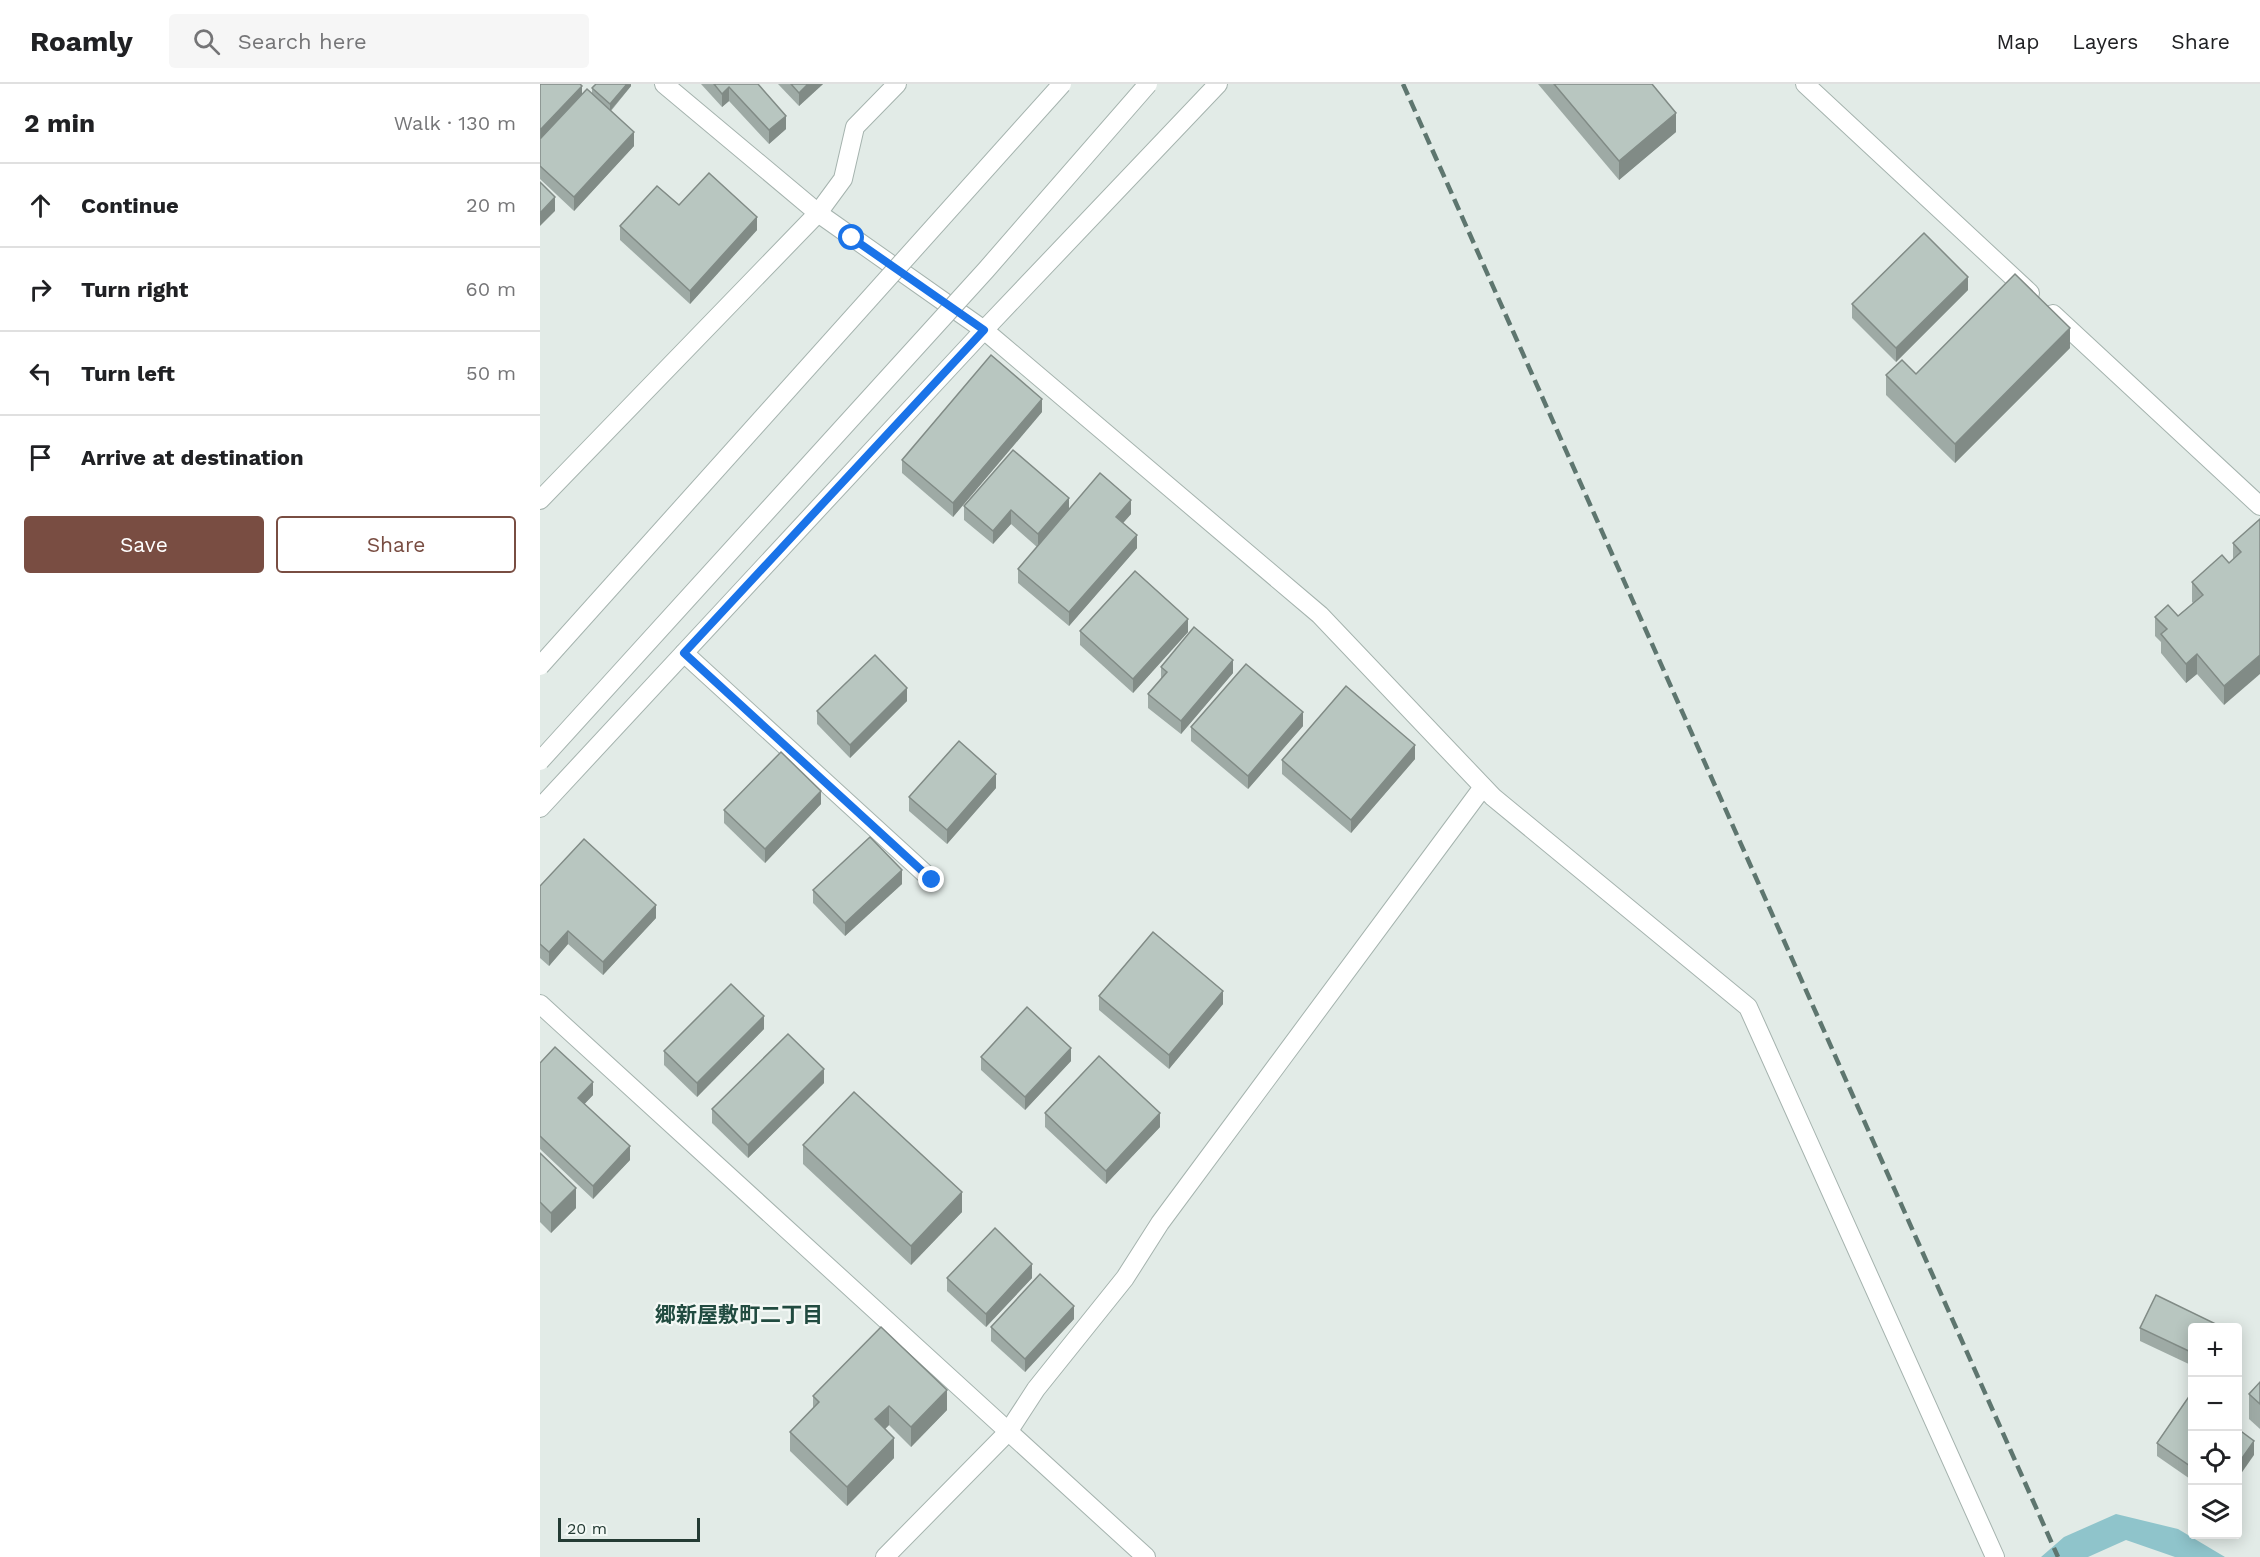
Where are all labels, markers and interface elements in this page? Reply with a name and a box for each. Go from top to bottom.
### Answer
search box [169,14,589,68]
text: Roamly [30,25,133,58]
icon: search [190,25,223,58]
text: Search here [238,29,367,54]
text: Map [1996,29,2039,54]
text: Layers [2072,29,2138,54]
text: Share [2171,29,2230,54]
text: 2 min [24,108,95,138]
text: Walk · 130 m [394,111,516,135]
icon: ahead [24,189,57,222]
text: Continue [81,193,179,218]
text: 20 m [466,193,516,217]
route start [838,224,864,250]
icon: right [24,273,57,306]
text: Turn right [81,277,188,302]
text: 60 m [466,277,516,301]
icon: left [24,357,57,390]
text: Turn left [81,361,175,386]
text: 50 m [466,361,516,385]
icon: arrive [24,441,57,474]
text: Arrive at destination [81,445,304,470]
button: Save [24,516,264,573]
button: Share [276,516,516,573]
route end [918,866,944,892]
district label: 郷新屋敷町二丁目 [655,1302,823,1327]
map controls [2188,1323,2242,1539]
button: + [2188,1323,2242,1377]
button: − [2188,1377,2242,1431]
button: locate [2188,1431,2242,1485]
button: layers [2188,1485,2242,1539]
scale bar [558,1515,700,1542]
text: 20 m [567,1519,607,1538]

